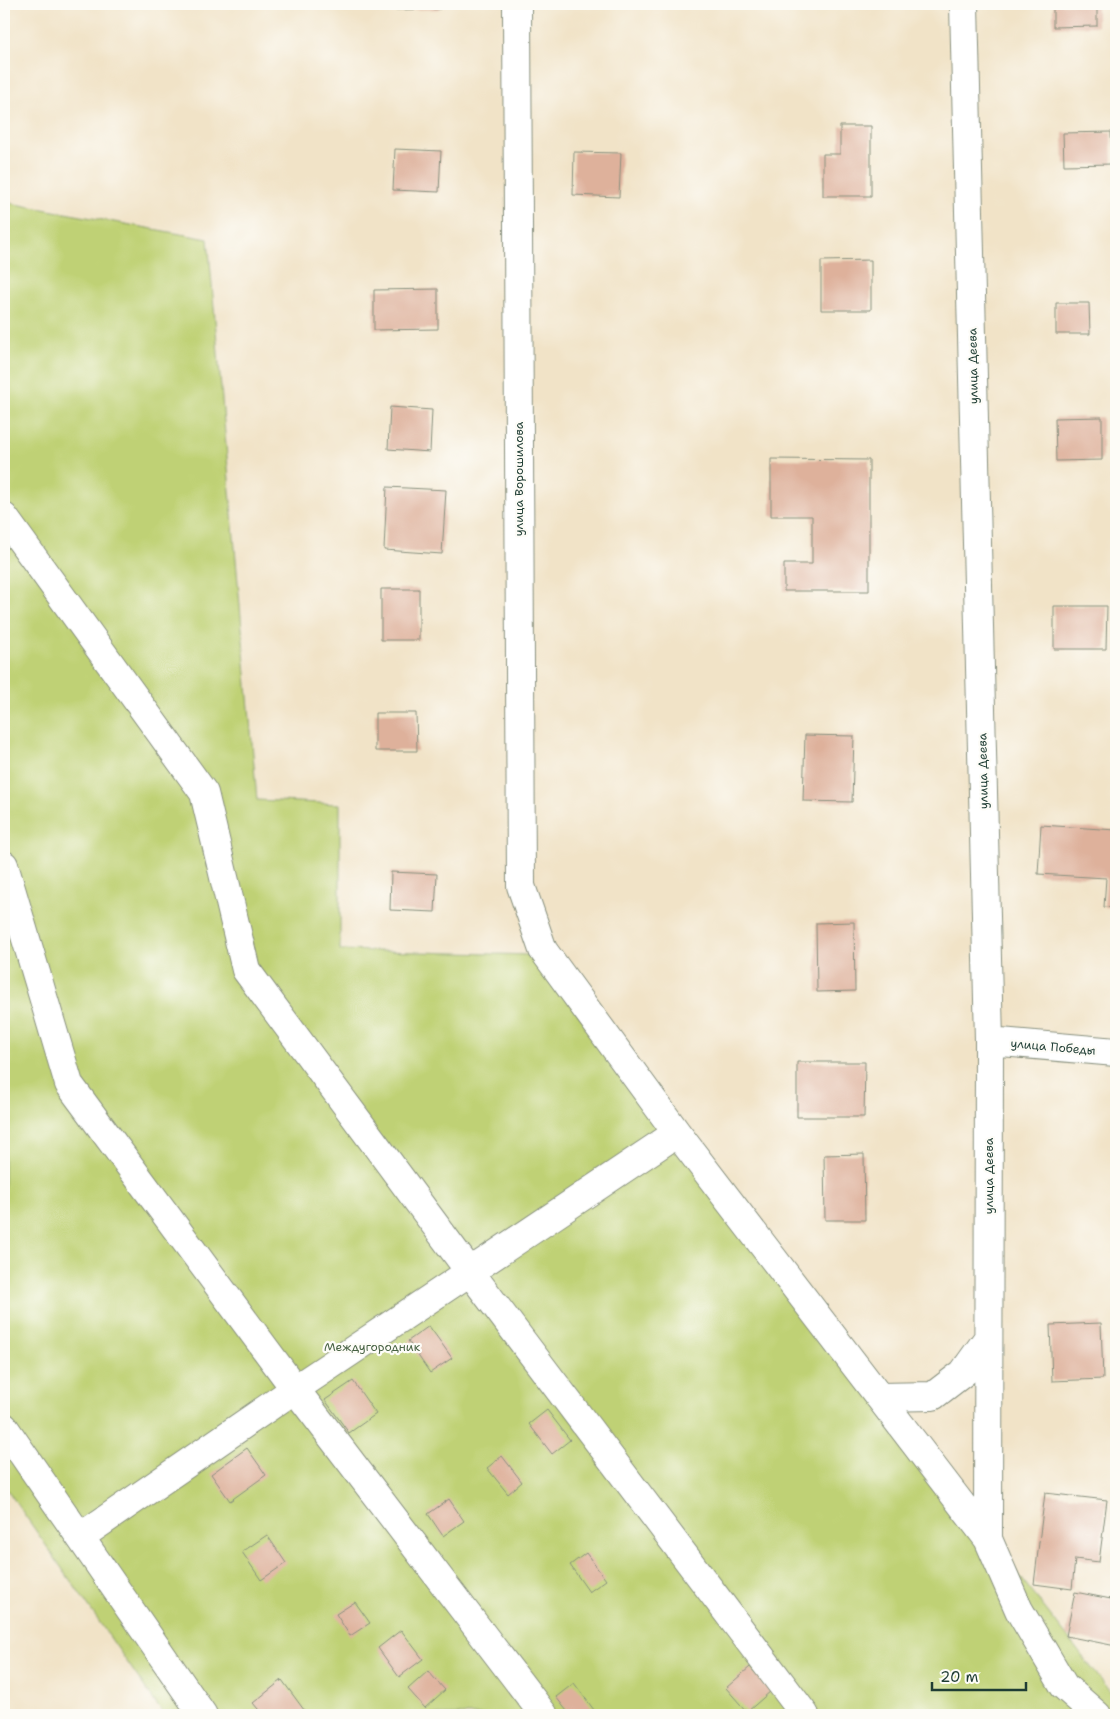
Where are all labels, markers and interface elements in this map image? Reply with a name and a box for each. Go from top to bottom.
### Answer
street label: улица Деева [964,327,982,404]
street label: улица Ворошилова [511,421,527,536]
street label: улица Деева [974,732,992,809]
street label: улица Победы [1010,1035,1096,1059]
street label: улица Деева [981,1137,997,1214]
park label: Междугородник [324,1339,421,1355]
scale bar [932,1659,1026,1691]
text: 20 m [940,1667,979,1687]

